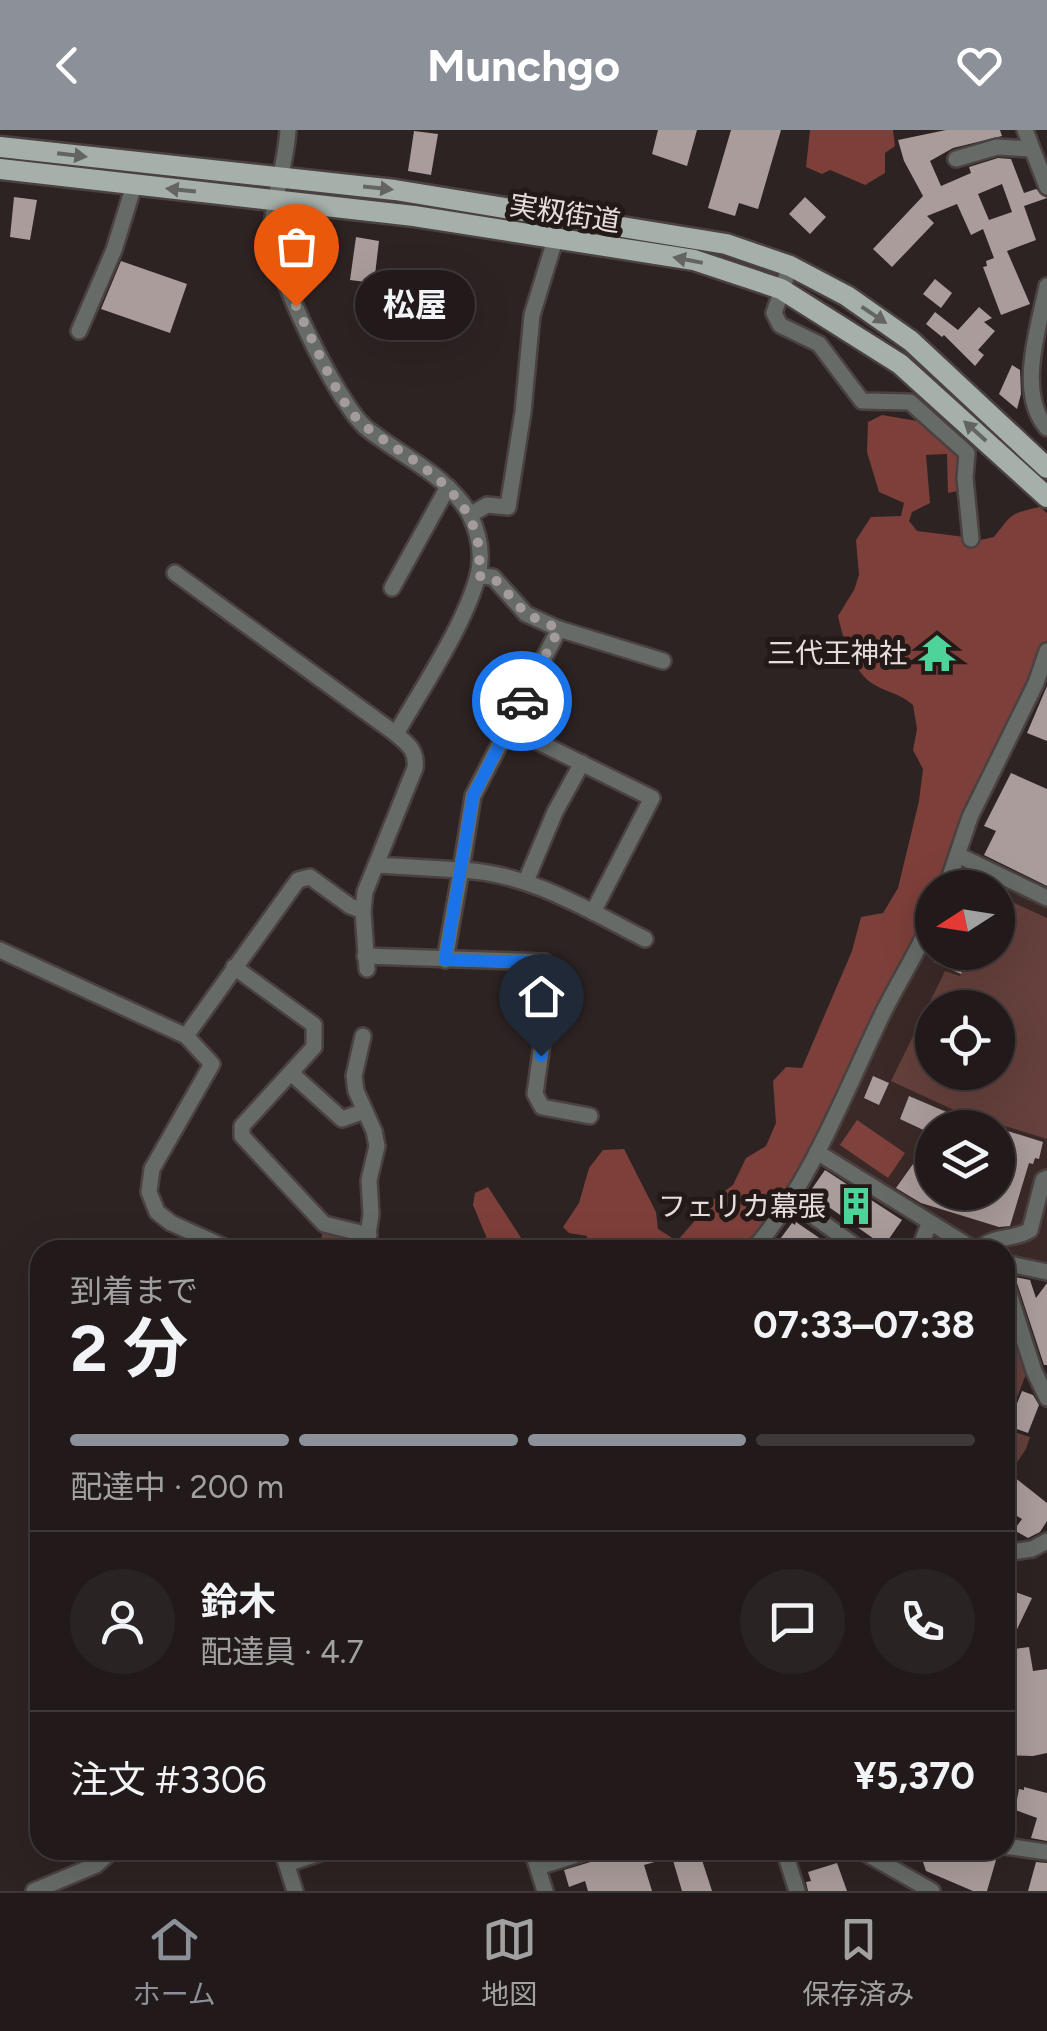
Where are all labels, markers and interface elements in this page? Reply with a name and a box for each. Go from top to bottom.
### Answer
icon: back [40,38,95,93]
text: Munchgo [427,38,620,92]
icon: heart [952,38,1007,93]
one-way arrow [56,147,88,163]
one-way arrow [363,181,395,197]
one-way arrow [164,182,196,198]
street label: 実籾街道 [507,187,623,239]
pin [254,204,339,307]
icon: bag [269,219,324,274]
one-way arrow [672,252,703,268]
callout: 松屋 [356,271,476,341]
text: 松屋 [383,286,447,324]
one-way arrow [861,305,887,324]
one-way arrow [963,421,988,443]
temple icon: 三代王神社 [916,632,958,674]
place label: 三代王神社 [767,636,907,670]
courier [472,651,572,751]
icon: car [495,674,550,729]
north arrow [915,870,1015,970]
map controls [915,870,1015,1210]
pin [499,954,584,1057]
icon: home [514,969,569,1024]
button: locate [915,990,1015,1090]
button: layers [915,1110,1015,1210]
building icon: フェリカ幕張 [835,1185,877,1227]
place label: フェリカ幕張 [658,1189,826,1223]
text: 到着まで [70,1272,198,1310]
text: 07:33–07:38 [753,1302,975,1348]
text: 2 分 [70,1309,188,1387]
text: 配達中 · 200 m [70,1468,284,1506]
button: person [70,1569,175,1674]
button: chat [740,1569,845,1674]
button: phone [870,1569,975,1674]
text: 鈴木 [200,1579,276,1625]
text: 配達員 · 4.7 [200,1633,364,1671]
text: ¥5,370 [854,1753,975,1799]
text: 注文 #3306 [70,1757,267,1803]
tab: ホーム [133,1912,216,2012]
tab: 地図 [481,1912,537,2012]
tab: 保存済み [802,1912,914,2012]

